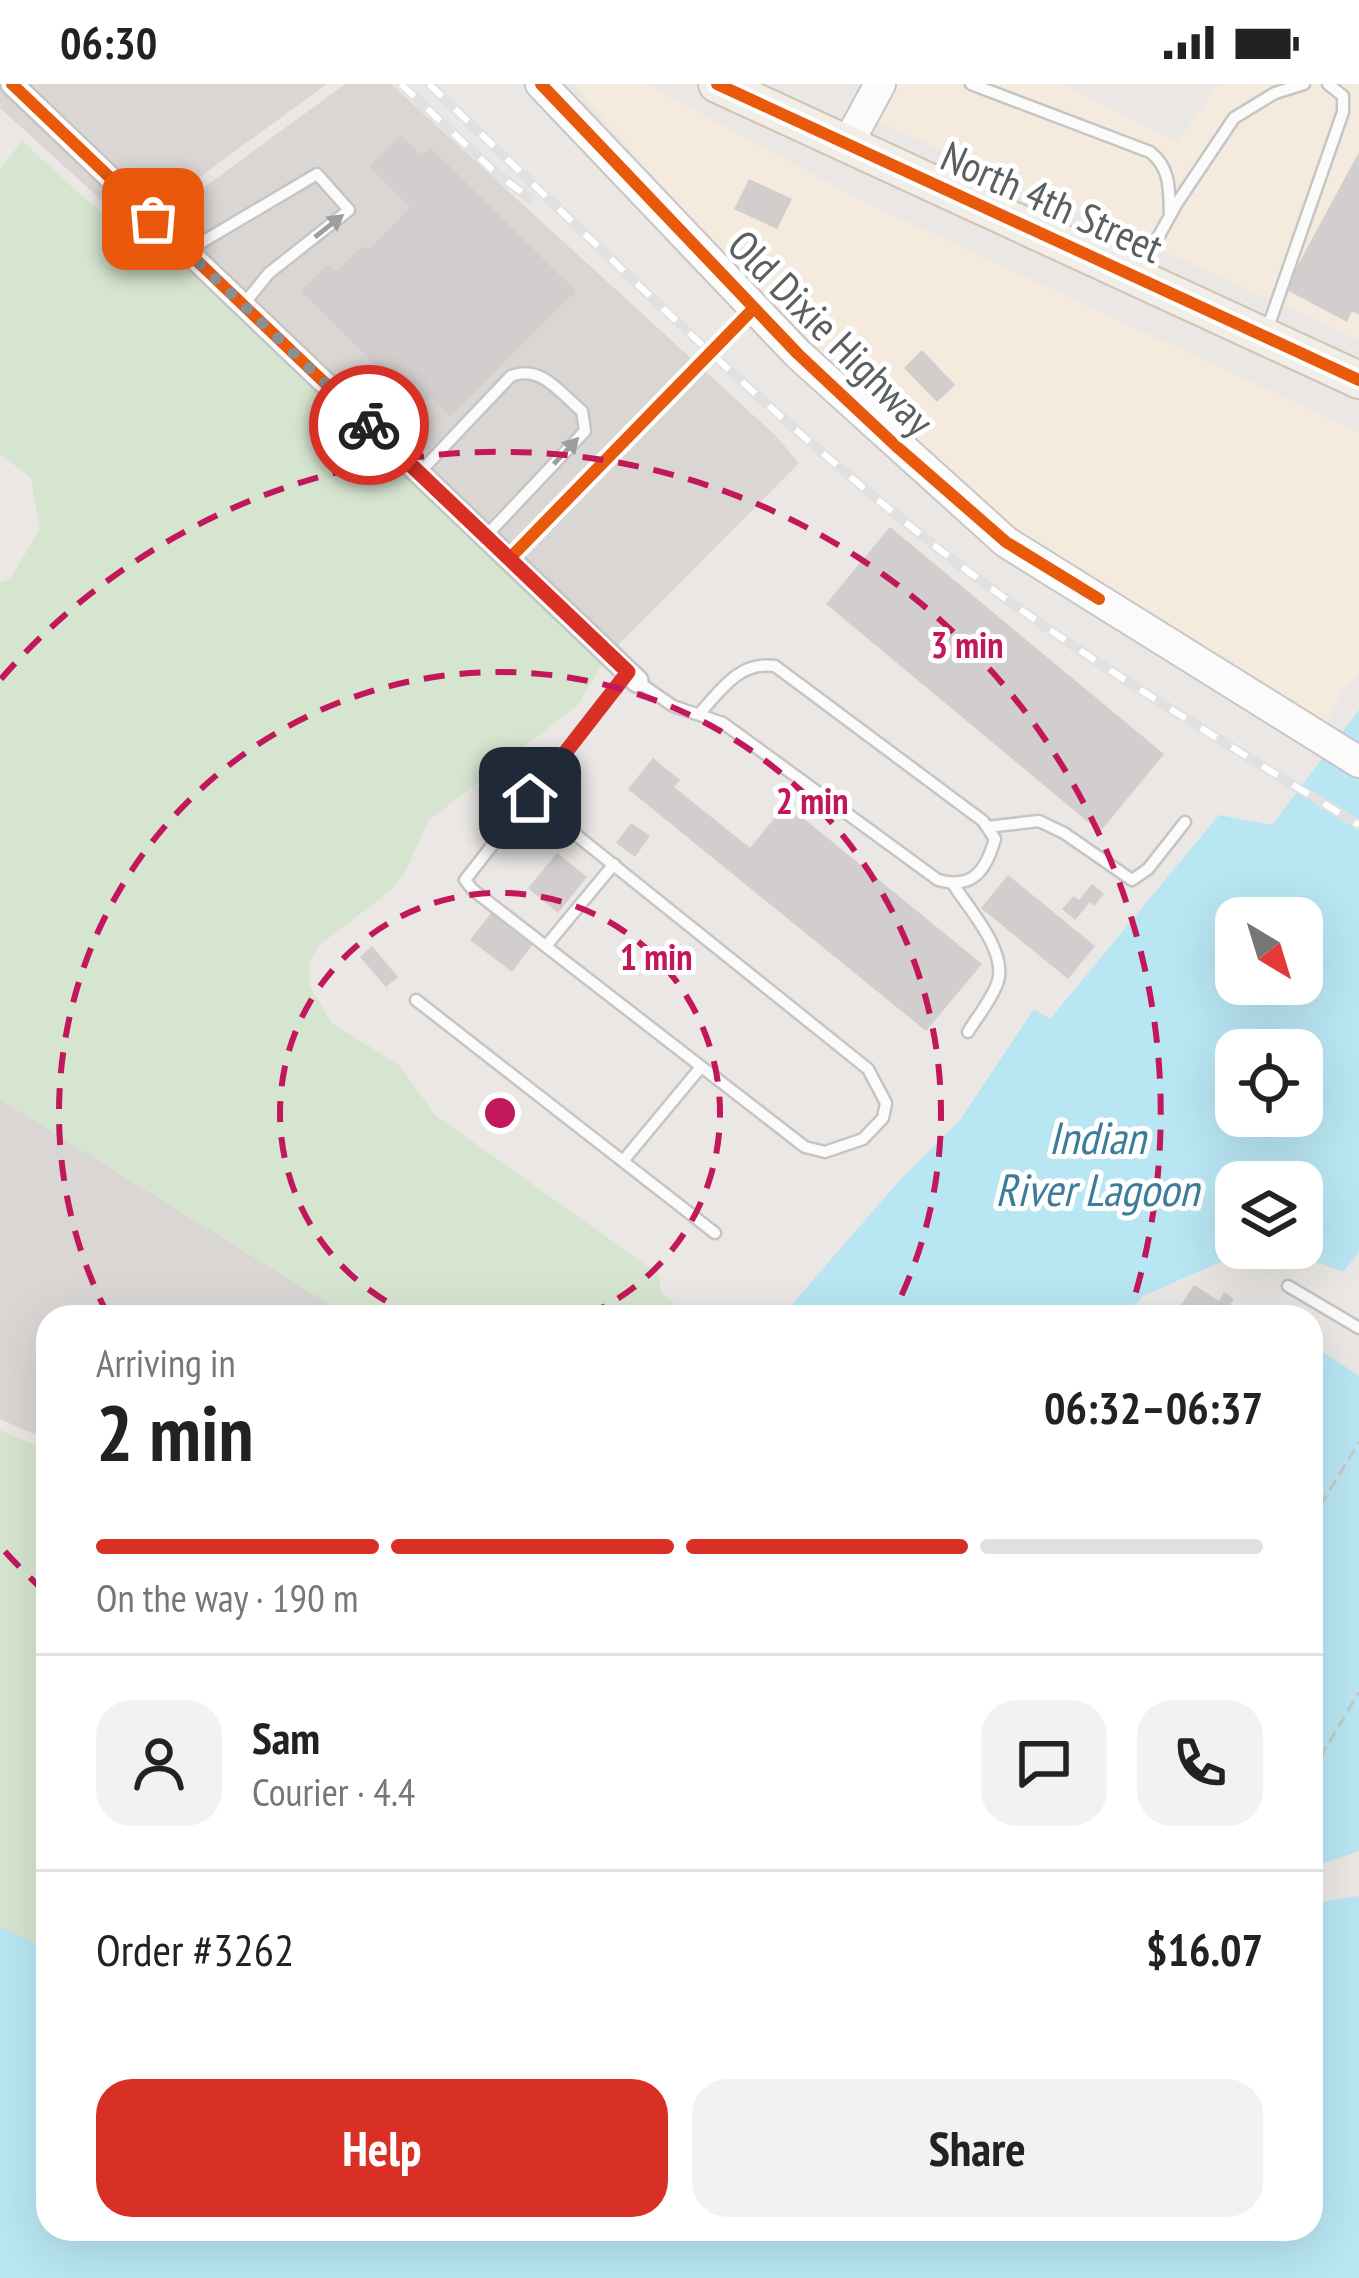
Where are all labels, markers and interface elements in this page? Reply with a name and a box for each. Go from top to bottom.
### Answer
text: 06:30 [60,13,157,71]
street label: North 4th Street [933,128,1172,275]
pin [102,168,204,270]
icon: bag [120,186,186,252]
one-way arrow [313,214,344,239]
street label: Old Dixie Highway [717,218,946,447]
courier [309,365,429,485]
icon: bike [336,392,402,458]
one-way arrow [551,437,579,466]
text: 3 min [931,621,1003,668]
pin [479,747,581,849]
icon: home [497,765,563,831]
text: 2 min [776,777,848,824]
north arrow [1215,897,1323,1005]
map controls [1215,897,1323,1269]
text: 1 min [620,933,692,980]
button: locate [1215,1029,1323,1137]
centre of rings [479,1092,521,1134]
water label: Indian River Lagoon [995,1108,1201,1218]
button: layers [1215,1161,1323,1269]
text: Arriving in [96,1337,236,1388]
text: 06:32–06:37 [1044,1378,1263,1436]
text: 2 min [96,1382,254,1483]
text: On the way · 190 m [96,1572,358,1623]
button: person [96,1700,222,1826]
button: chat [981,1700,1107,1826]
button: phone [1137,1700,1263,1826]
text: Sam [252,1708,320,1766]
text: Courier · 4.4 [252,1766,415,1817]
text: Order #3262 [96,1920,294,1978]
text: $16.07 [1146,1920,1263,1978]
button: Help [96,2079,668,2217]
button: Share [692,2079,1263,2217]

